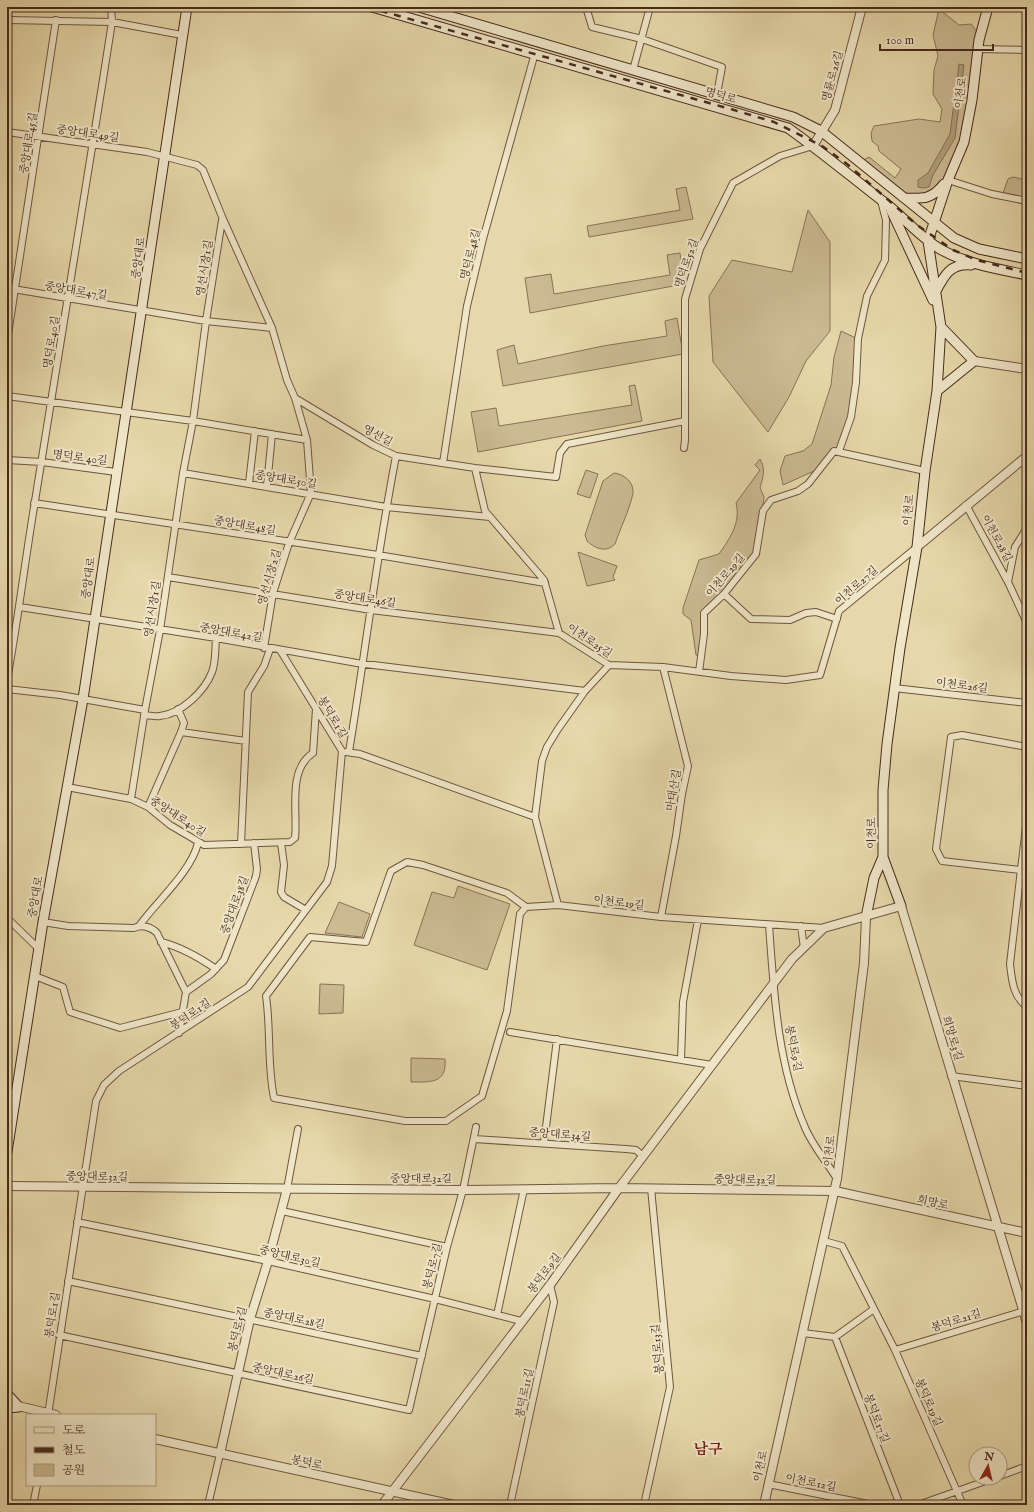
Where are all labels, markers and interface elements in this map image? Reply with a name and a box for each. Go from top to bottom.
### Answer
scale bar [880,26,993,52]
text: 100 m [886,33,914,48]
street label: 명륜로26길 [819,49,846,103]
street label: 이천로 [952,76,970,110]
street label: 명덕로 [703,85,738,107]
street label: 중앙대로45길 [17,111,41,175]
street label: 중앙대로49길 [56,123,120,145]
street label: 명덕로48길 [458,227,484,281]
street label: 중앙대로 [129,236,149,280]
street label: 명덕로52길 [672,237,702,290]
street label: 영선시장1길 [194,239,216,298]
street label: 중앙대로47길 [43,279,108,303]
street label: 명덕로40길 [41,315,63,370]
street label: 영선길 [360,422,395,450]
street label: 명덕로 40길 [51,448,108,468]
street label: 중앙대로50길 [254,468,318,492]
street label: 이천로 [900,493,918,527]
street label: 이천로28길 [977,512,1015,565]
street label: 중앙대로48길 [213,514,277,538]
street label: 영선시장2길 [255,547,285,607]
street label: 이천로29길 [703,551,748,600]
street label: 중앙대로 [79,556,99,600]
street label: 이천로27길 [832,563,881,608]
street label: 영선시장1길 [142,580,164,639]
street label: 중앙대로46길 [333,587,397,611]
street label: 중앙대로42길 [198,621,263,645]
street label: 이천로25길 [564,621,615,661]
street label: 이천로26길 [935,676,989,696]
street label: 봉덕로1길 [314,694,350,741]
street label: 마태산길 [663,768,685,812]
street label: 중앙대로40길 [147,794,208,840]
street label: 이천로 [865,817,879,849]
street label: 중앙대로38길 [218,874,252,937]
street label: 중앙대로 [25,875,47,919]
street label: 이천로19길 [593,893,645,913]
street label: 봉덕로1길 [167,996,214,1034]
street label: 희망로3길 [939,1014,966,1063]
street label: 봉덕로9길 [781,1024,805,1073]
street label: 중앙대로34길 [528,1126,592,1144]
street label: 이천로 [821,1134,839,1168]
street label: 중앙대로32길 [66,1169,128,1185]
street label: 중앙대로32길 [390,1172,452,1186]
street label: 중앙대로32길 [714,1172,776,1188]
street label: 희망로 [916,1193,950,1213]
street label: 봉덕로7길 [420,1241,446,1291]
street label: 중앙대로30길 [258,1243,322,1271]
street label: 봉덕로9길 [525,1250,565,1297]
street label: 봉덕로1길 [42,1291,64,1339]
street label: 봉덕로5길 [226,1305,250,1353]
street label: 중앙대로28길 [262,1306,326,1332]
street label: 봉덕로21길 [929,1307,983,1335]
street label: 봉덕로13길 [649,1323,667,1375]
street label: 중앙대로26길 [251,1361,315,1387]
street label: 봉덕로11길 [513,1367,537,1419]
street label: 봉덕로19길 [911,1376,945,1429]
street label: 봉덕로17길 [860,1392,892,1445]
legend [26,1414,156,1486]
text: 도로 [62,1423,86,1438]
district label: 남구 [694,1440,723,1459]
text: 철도 [62,1443,86,1458]
north arrow [968,1446,1008,1486]
street label: 이천로 [751,1449,771,1483]
text: N [983,1449,995,1465]
street label: 봉덕로 [290,1453,324,1473]
text: 공원 [62,1463,85,1478]
street label: 이천로12길 [784,1471,838,1495]

